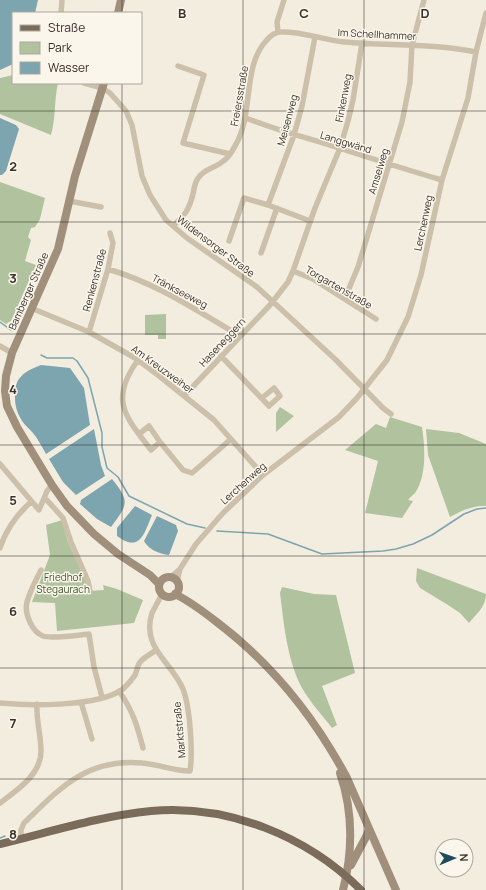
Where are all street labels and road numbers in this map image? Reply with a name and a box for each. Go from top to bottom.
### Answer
street label: Im Schellhammer [337,25,417,43]
street label: Freiersstraße [227,64,251,127]
street label: Finkenweg [331,73,355,123]
street label: Meisenweg [273,93,301,147]
street label: Langgwänd [319,128,374,156]
street label: Amselweg [364,146,392,196]
street label: Lerchenweg [410,194,436,252]
street label: Wildensorger Straße [174,212,258,280]
street label: Renkenstraße [79,247,109,313]
street label: Bamberger Straße [5,250,51,332]
street label: Torgartenstraße [303,262,375,312]
street label: Tränkseeweg [150,270,210,312]
street label: Haseneggern [196,314,248,370]
street label: Am Kreuzweiher [129,341,198,397]
street label: Lerchenweg [217,459,269,507]
street label: Marktstraße [170,701,188,759]

